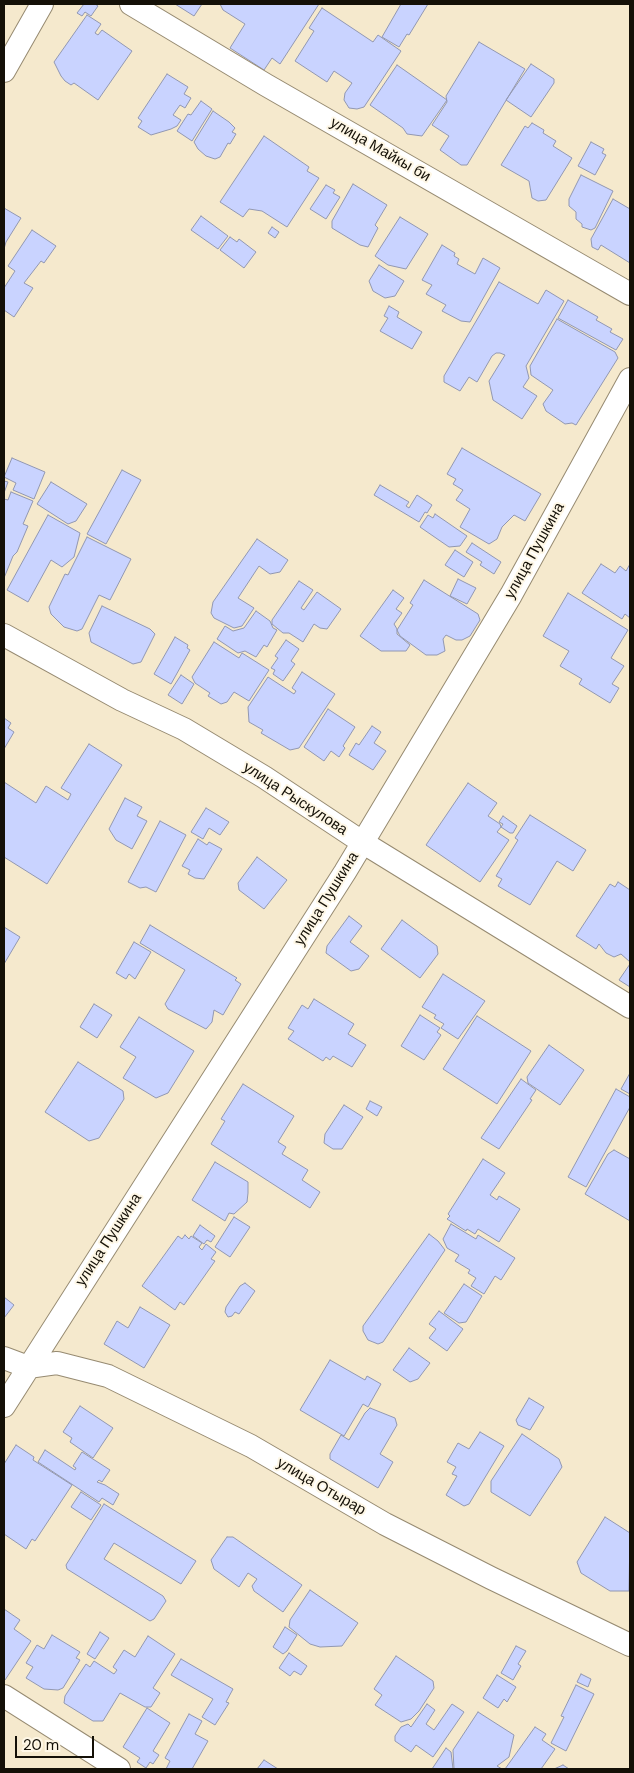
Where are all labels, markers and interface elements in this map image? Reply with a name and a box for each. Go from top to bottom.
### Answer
street label: улица Майкы би [327,114,433,186]
street label: улица Пушкина [501,500,569,602]
street label: улица Рыскулова [239,759,351,839]
street label: улица Пушкина [291,849,363,949]
street label: улица Пушкина [72,1190,146,1290]
street label: улица Отырар [273,1454,369,1520]
scale bar [18,1726,96,1758]
text: 20 m [23,1735,59,1755]

